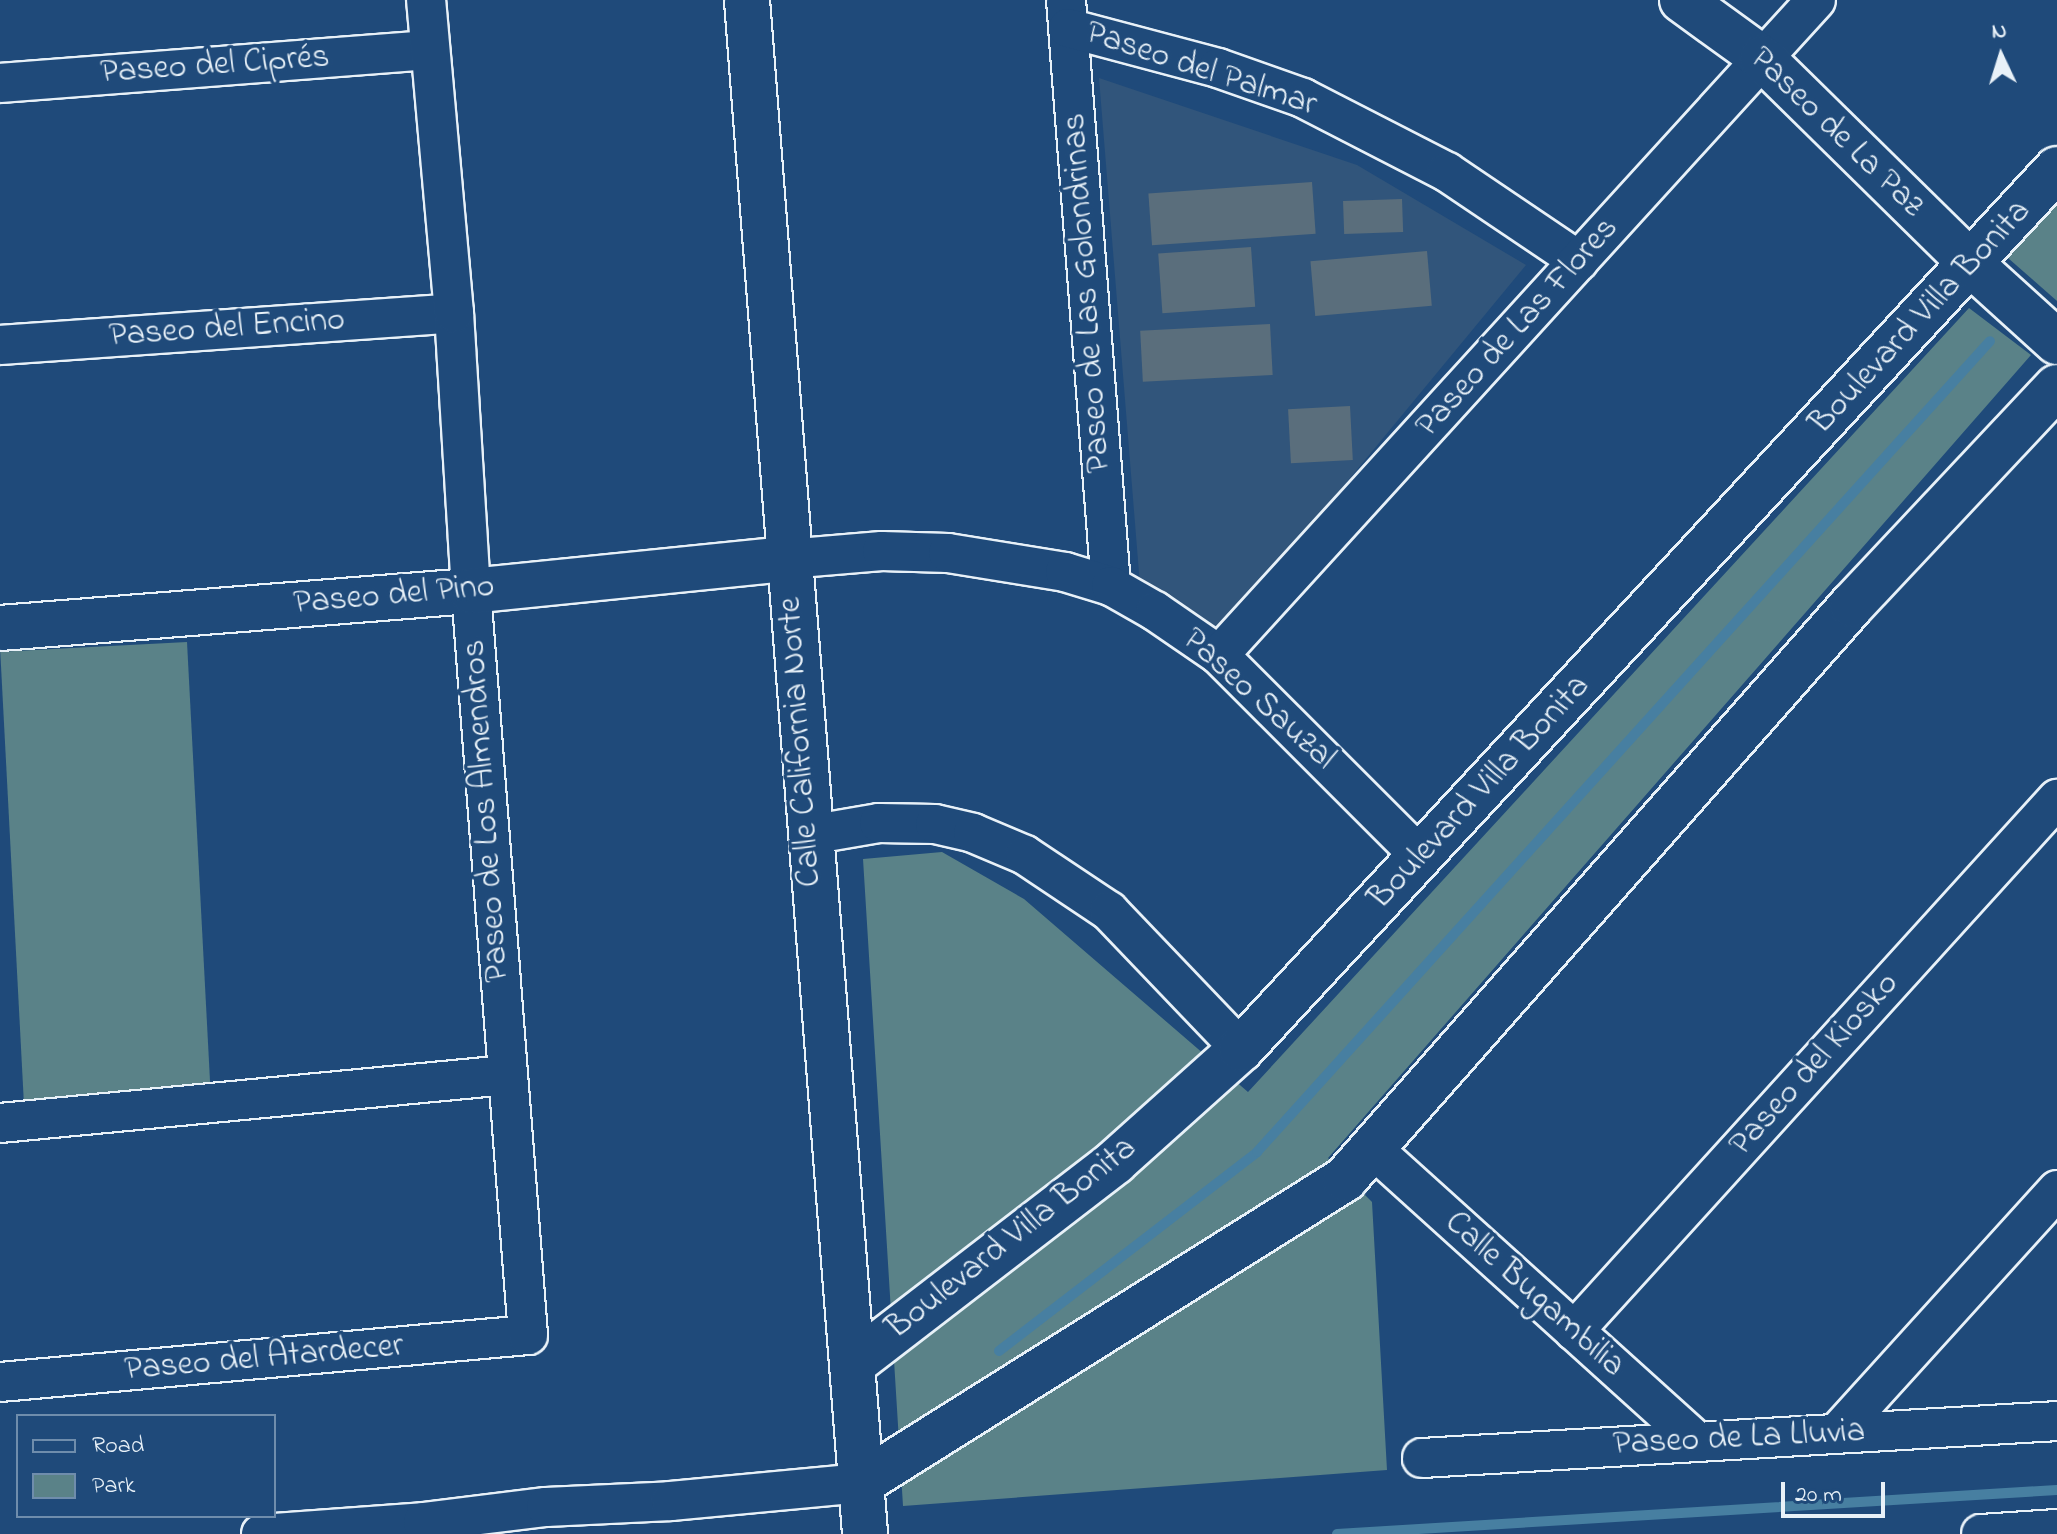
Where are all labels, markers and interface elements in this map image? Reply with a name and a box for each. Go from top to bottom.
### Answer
street label: Paseo del Palmar [1080,13,1322,127]
north arrow [1961,16,2041,96]
text: N [1991,16,2008,49]
street label: Paseo del Ciprés [99,38,331,94]
street label: Paseo de La Paz [1740,39,1932,227]
street label: Paseo de Las Golondrinas [1055,112,1121,474]
street label: Boulevard Villa Bonita [1802,192,2040,444]
street label: Paseo de Las Flores [1408,209,1628,447]
street label: Paseo del Encino [108,300,346,358]
street label: Paseo del Pino [292,567,496,625]
street label: Calle California Norte [771,596,831,888]
street label: Paseo Sauzal [1173,620,1343,780]
street label: Paseo de Los Almendros [455,638,519,984]
street label: Boulevard Villa Bonita [1361,667,1599,919]
street label: Paseo del Kiosko [1722,965,1908,1165]
street label: Boulevard Villa Bonita [879,1129,1145,1349]
street label: Calle Bugambilia [1435,1203,1633,1387]
street label: Paseo del Atardecer [123,1326,405,1392]
street label: Paseo de La Lluvia [1612,1412,1866,1466]
legend [16,1414,276,1518]
text: Road [92,1429,144,1464]
scale bar [1785,1466,1889,1516]
text: Park [92,1469,135,1504]
text: 20 m [1795,1478,1842,1513]

